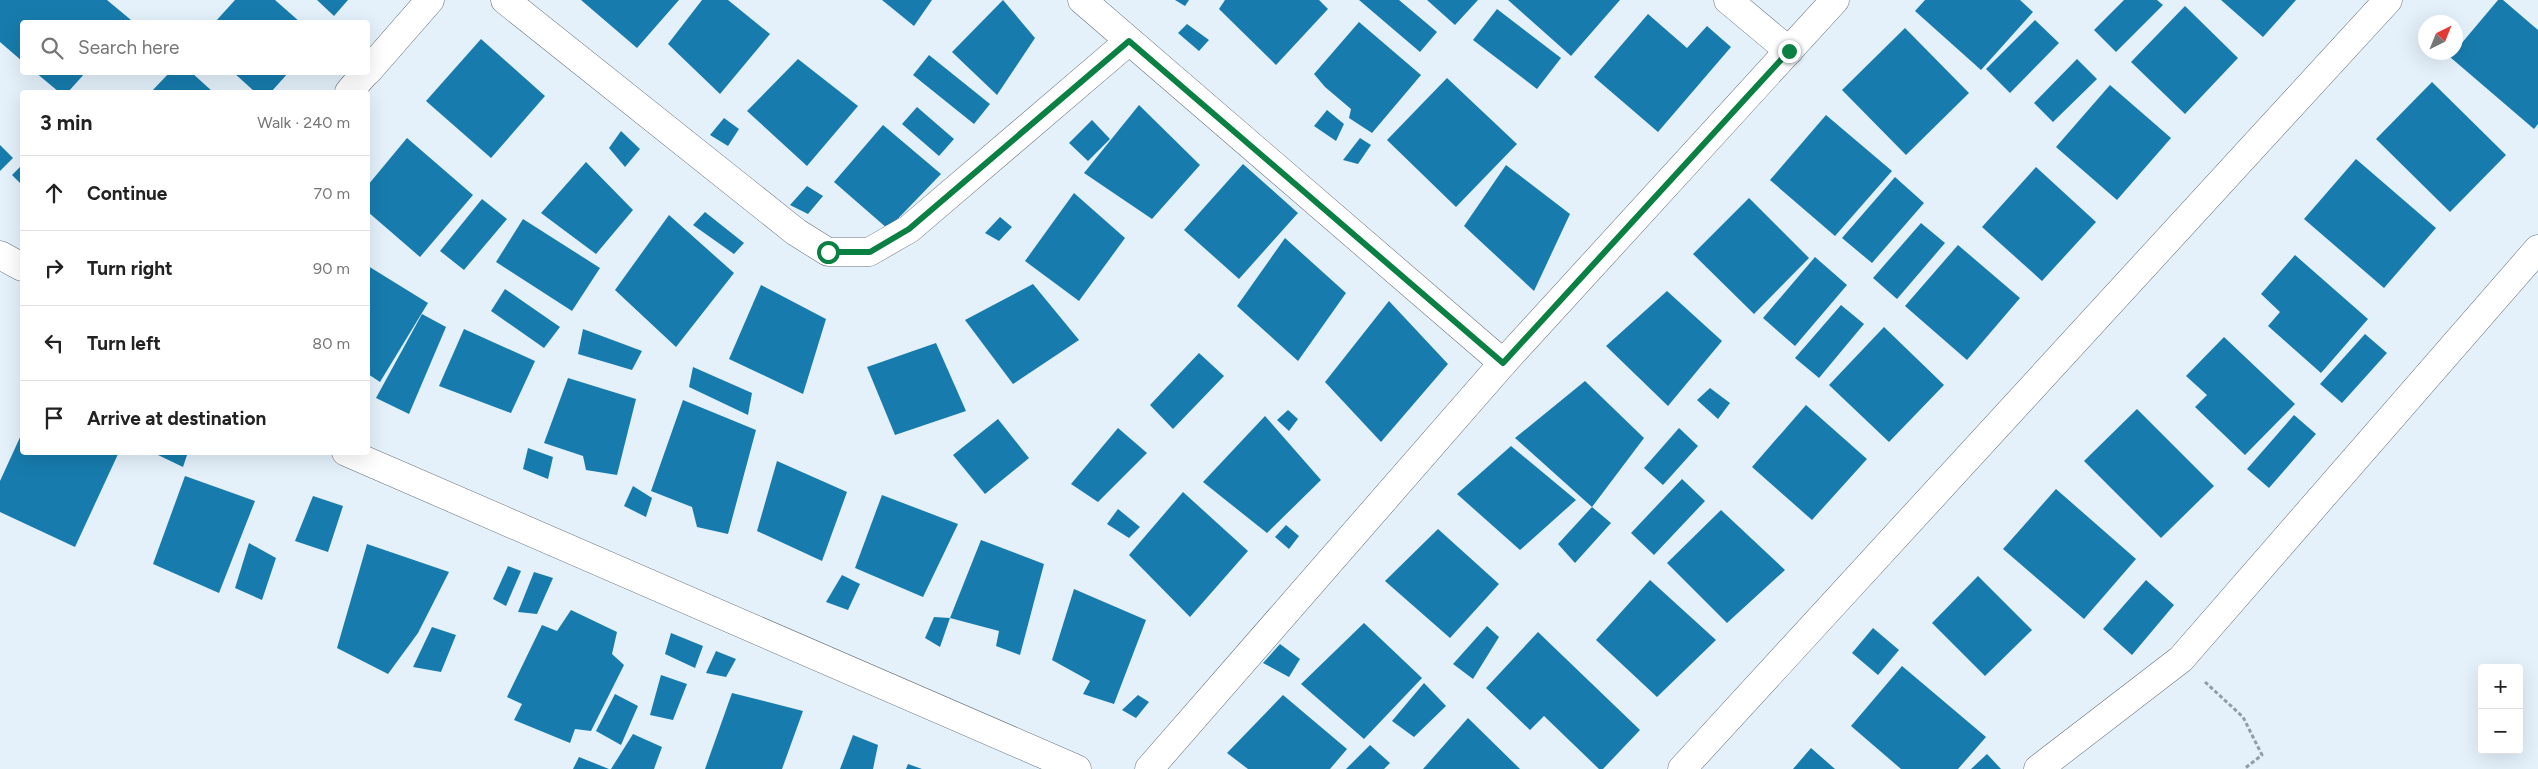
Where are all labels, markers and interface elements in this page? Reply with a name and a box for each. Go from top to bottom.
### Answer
north arrow [2418,15,2463,60]
search box [20,20,370,75]
icon: search [38,34,66,62]
text: Search here [78,36,180,59]
route end [1778,40,1801,63]
text: 3 min [40,110,92,135]
text: Walk · 240 m [257,113,350,132]
icon: ahead [40,179,68,207]
text: Continue [87,182,167,205]
text: 70 m [314,184,350,203]
route start [817,241,840,264]
icon: right [40,254,68,282]
text: Turn right [87,257,173,280]
text: 90 m [313,259,350,278]
icon: left [40,329,68,357]
text: Turn left [87,332,161,355]
text: 80 m [312,334,350,353]
icon: arrive [40,404,68,432]
text: Arrive at destination [87,407,266,430]
map controls [2478,664,2523,754]
button: + [2478,664,2523,709]
button: − [2478,709,2523,754]

